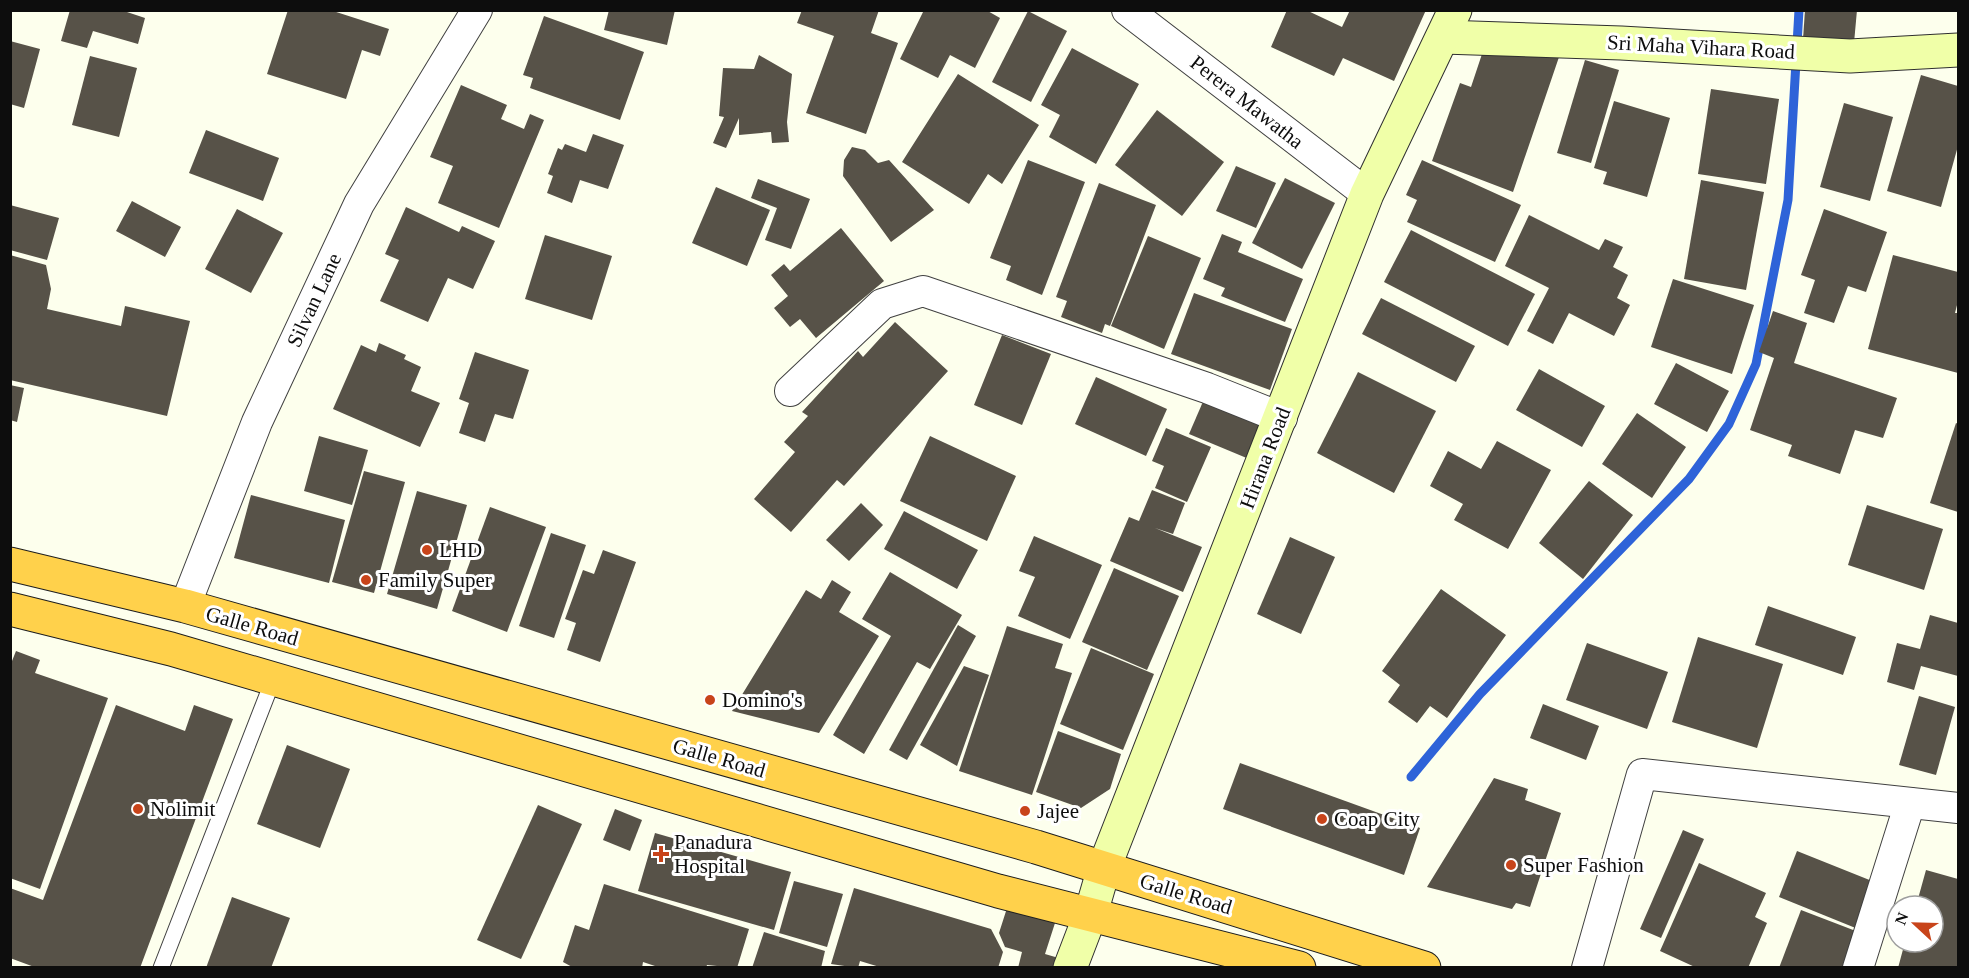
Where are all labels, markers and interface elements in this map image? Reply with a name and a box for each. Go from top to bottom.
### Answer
street label: Sri Maha Vihara Road [1607,30,1796,64]
street label: Perera Mawatha [1186,50,1309,154]
street label: Silvan Lane [282,249,346,351]
street label: Hirana Road [1235,403,1296,512]
place label: LHD [439,538,482,562]
marker: LHD [420,543,434,557]
place label: Family Super [378,568,492,592]
marker: Family Super [359,573,373,587]
street label: Galle Road [203,601,301,651]
place label: Domino's [722,688,803,712]
marker: Domino's [703,693,717,707]
street label: Galle Road [670,733,768,783]
place label: Nolimit [150,797,216,821]
place label: Jajee [1037,799,1079,823]
marker: Nolimit [131,802,145,816]
marker: Jajee [1018,804,1032,818]
place label: Coap City [1334,807,1420,831]
marker: Coap City [1315,812,1329,826]
place label: Panadura Hospital [674,830,753,878]
marker: Panadura Hospital [652,845,670,863]
place label: Super Fashion [1523,853,1644,877]
marker: Super Fashion [1504,858,1518,872]
street label: Galle Road [1137,869,1235,920]
north arrow [1885,894,1945,954]
text: N [1892,910,1912,927]

